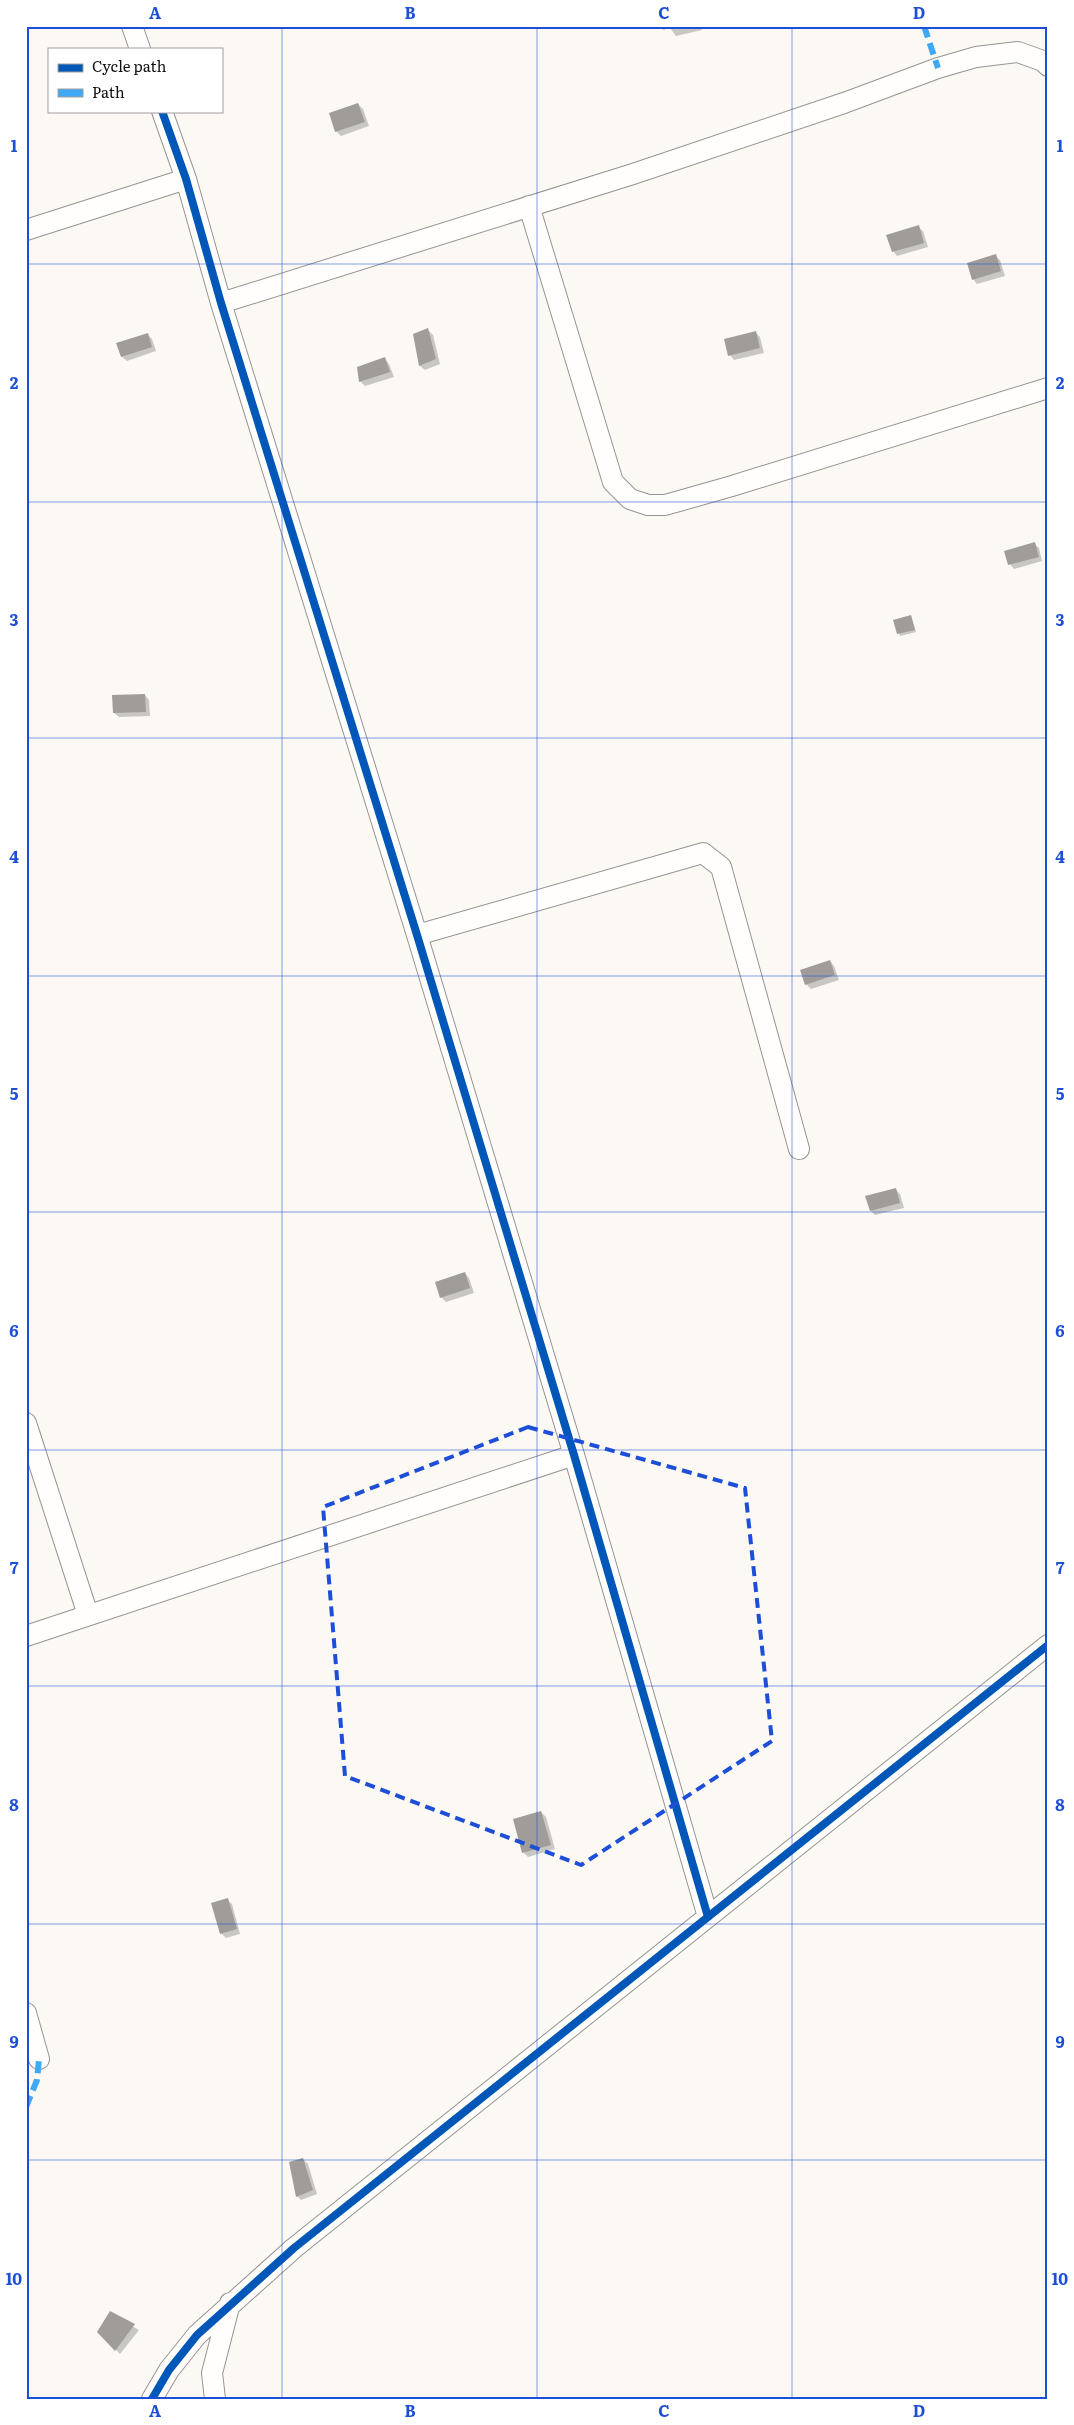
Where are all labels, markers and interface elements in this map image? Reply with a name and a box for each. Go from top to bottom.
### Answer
text: A [149,0,161,24]
text: B [404,0,416,24]
text: C [658,0,670,24]
text: D [913,0,925,24]
legend [48,48,222,112]
text: Cycle path [92,54,167,77]
text: Path [92,80,125,103]
text: 1 [11,133,18,157]
text: 1 [1057,133,1064,157]
text: 2 [10,370,19,394]
text: 2 [1056,370,1065,394]
text: 3 [10,607,19,631]
text: 3 [1056,607,1065,631]
text: 4 [9,844,19,868]
text: 4 [1055,844,1065,868]
text: 5 [10,1081,19,1105]
text: 5 [1056,1081,1065,1105]
text: 6 [9,1318,19,1342]
text: 6 [1055,1318,1065,1342]
text: 7 [10,1555,19,1579]
text: 7 [1056,1555,1065,1579]
text: 8 [9,1792,19,1816]
text: 8 [1055,1792,1065,1816]
text: 9 [9,2029,19,2053]
text: 9 [1055,2029,1065,2053]
text: 10 [6,2266,22,2290]
text: 10 [1052,2266,1068,2290]
text: A [149,2398,161,2422]
text: B [404,2398,416,2422]
text: C [658,2398,670,2422]
text: D [913,2398,925,2422]

